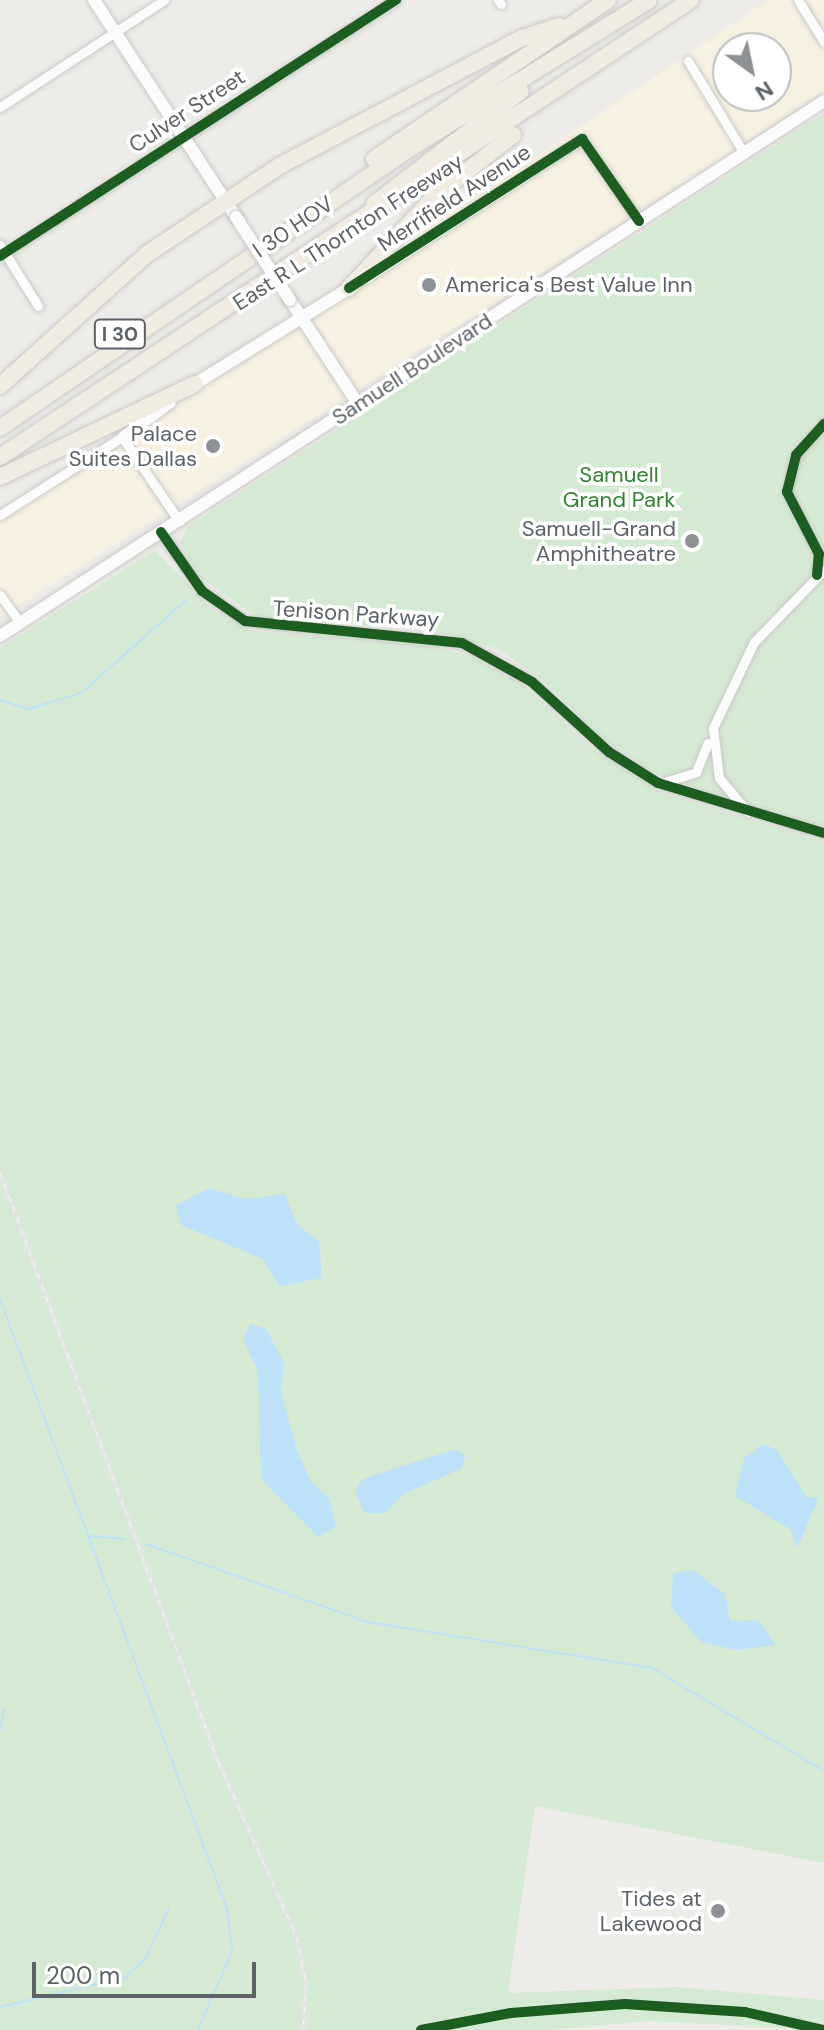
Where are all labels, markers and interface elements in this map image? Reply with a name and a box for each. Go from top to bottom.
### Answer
north arrow [712,32,792,112]
street label: Culver Street [124,64,250,158]
text: N [750,74,779,107]
street label: Merrifield Avenue [373,139,535,257]
street label: East R L Thornton Freeway [228,148,468,316]
street label: I 30 HOV [248,191,338,263]
place label: America's Best Value Inn [445,272,693,298]
marker: America's Best Value Inn [420,276,438,294]
street label: Samuell Boulevard [327,307,497,431]
road number: I 30 [92,318,148,350]
place label: Palace Suites Dallas [69,420,197,472]
marker: Palace Suites Dallas [204,437,222,455]
park label: Samuell Grand Park [563,461,675,512]
place label: Samuell-Grand Amphitheatre [522,515,676,566]
marker: Samuell-Grand Amphitheatre [683,532,701,550]
street label: Tenison Parkway [272,595,440,633]
place label: Tides at Lakewood [600,1885,702,1936]
marker: Tides at Lakewood [709,1902,727,1920]
scale bar [36,1946,260,1996]
text: 200 m [46,1960,120,1991]

